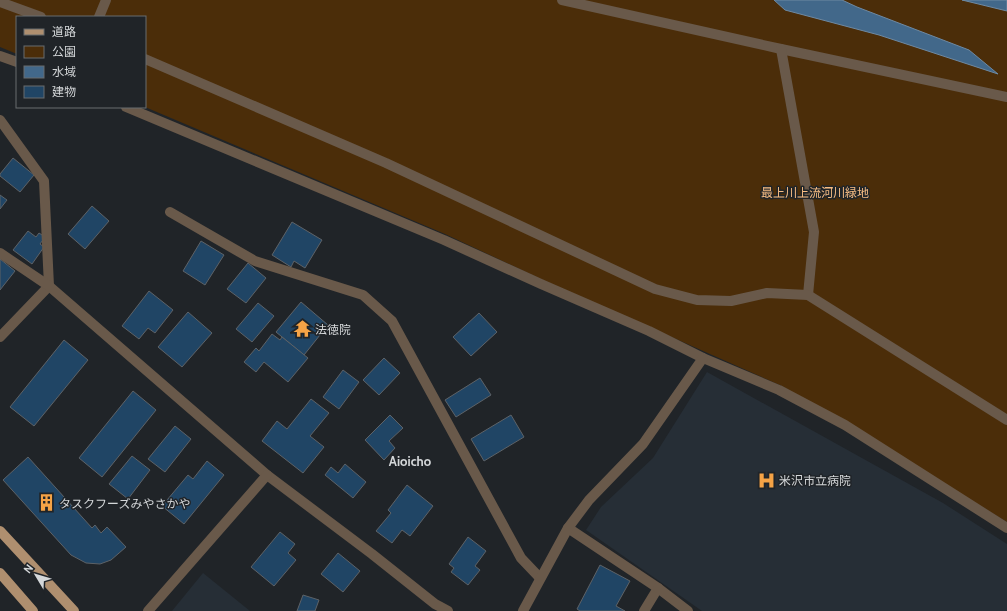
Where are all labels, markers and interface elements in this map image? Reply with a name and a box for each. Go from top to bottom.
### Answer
legend [16,16,146,108]
text: 道路 [52,24,76,39]
text: 公園 [52,44,76,59]
text: 水域 [52,64,76,79]
text: 建物 [52,84,76,99]
park label: 最上川上流河川緑地 [761,185,869,200]
temple icon: 法徳院 [292,319,312,339]
place label: 法徳院 [315,322,351,337]
district label: Aioicho [389,453,432,469]
hospital icon: 米沢市立病院 [756,470,776,490]
place label: 米沢市立病院 [779,473,851,488]
building icon: タスクフーズみやさかや [36,493,56,513]
place label: タスクフーズみやさかや [59,496,190,511]
north arrow [16,555,56,595]
text: N [20,561,36,576]

